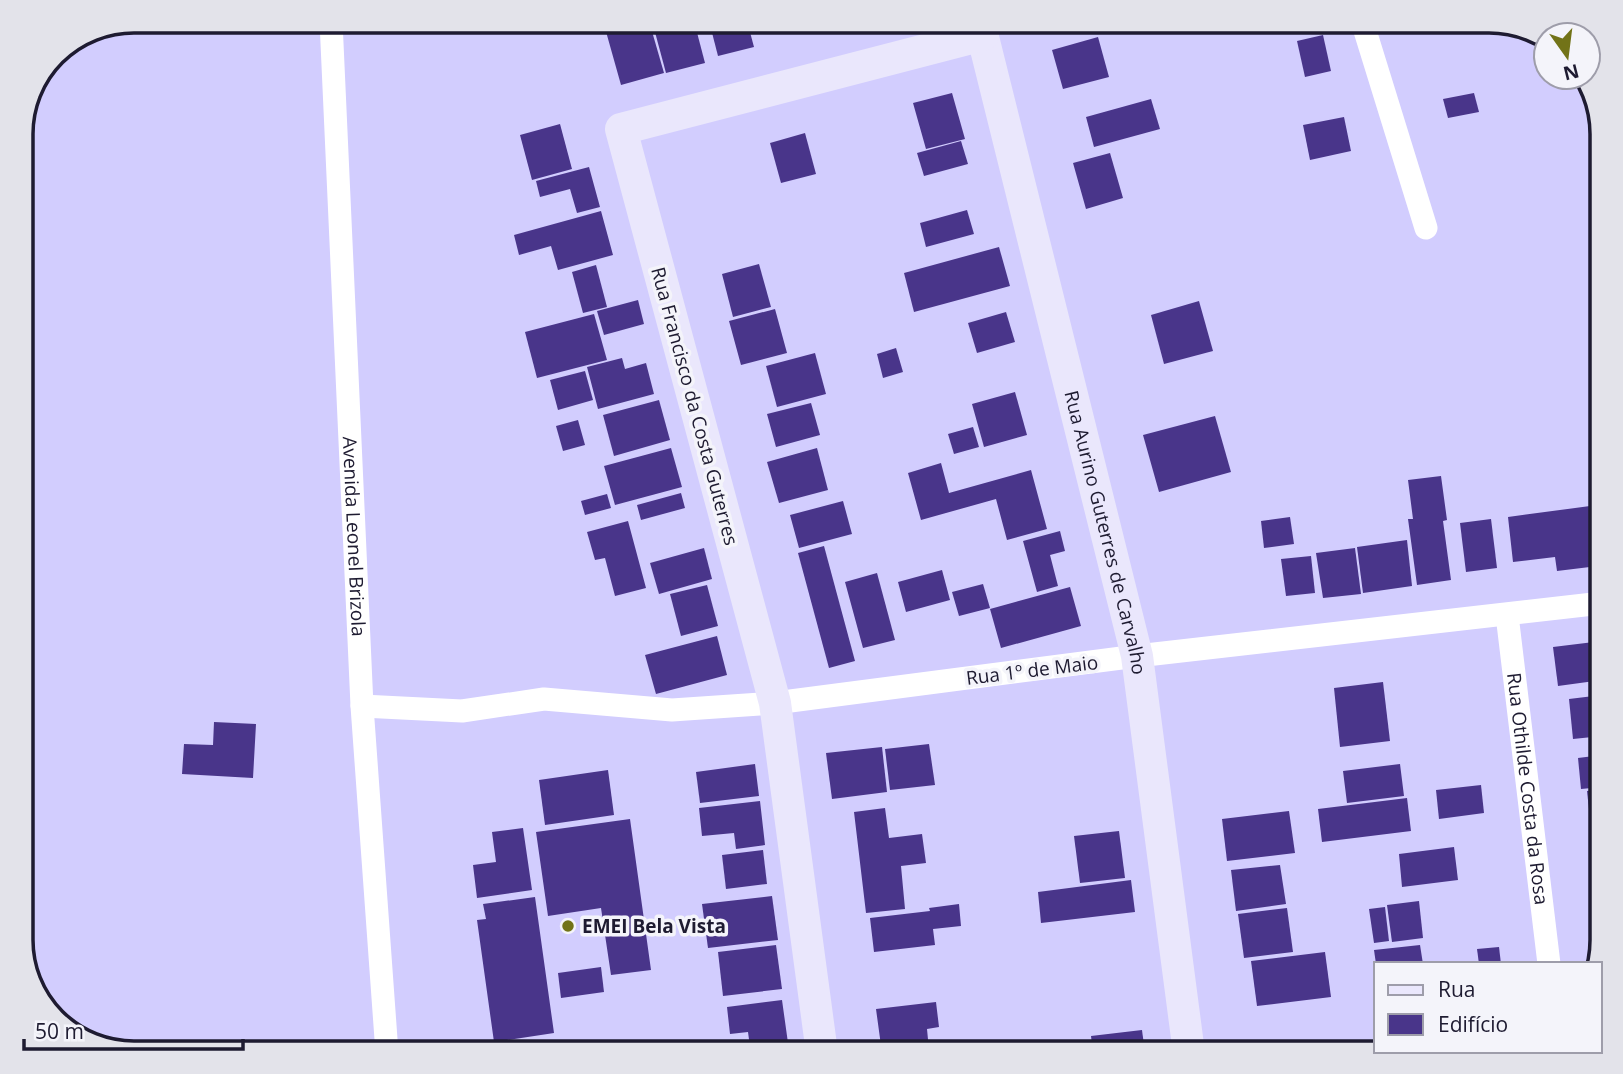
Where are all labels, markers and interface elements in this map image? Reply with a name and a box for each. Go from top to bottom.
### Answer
north arrow [1532,21,1602,91]
text: N [1560,58,1582,87]
street label: Rua Francisco da Costa Guterres [645,264,745,548]
street label: Rua Aurino Guterres de Carvalho [1058,388,1152,676]
street label: Avenida Leonel Brizola [337,436,372,637]
street label: Rua 1º de Maio [964,649,1100,691]
street label: Rua Othilde Costa da Rosa [1501,671,1555,906]
place label: EMEI Bela Vista [582,913,726,939]
marker: EMEI Bela Vista [560,918,576,934]
legend [1374,962,1602,1053]
text: Rua [1438,975,1476,1003]
scale bar [24,1007,243,1052]
text: Edifício [1438,1010,1508,1038]
text: 50 m [35,1017,84,1045]

